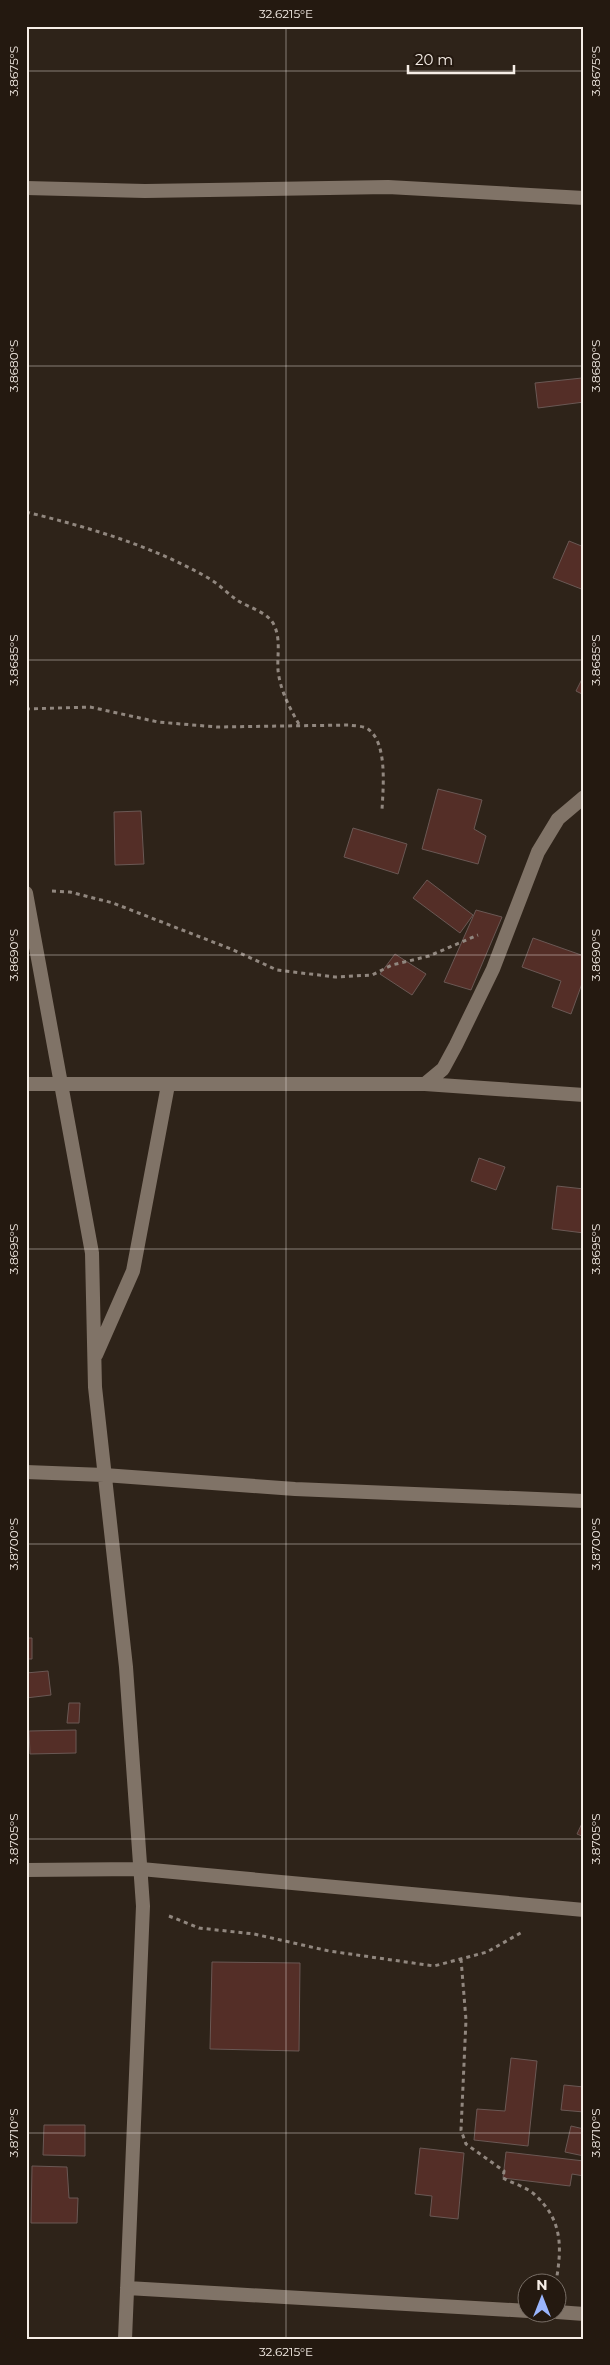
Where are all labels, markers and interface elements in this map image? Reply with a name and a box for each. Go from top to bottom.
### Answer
text: 32.6215°E [259,6,313,21]
scale bar [408,42,514,74]
text: 3.8675°S [6,46,21,96]
text: 3.8675°S [588,46,603,96]
text: 20 m [415,50,453,69]
text: 3.8680°S [6,340,21,392]
text: 3.8680°S [588,340,603,392]
text: 3.8685°S [6,634,21,686]
text: 3.8685°S [588,634,603,686]
text: 3.8690°S [6,929,21,981]
text: 3.8690°S [588,929,603,981]
text: 3.8695°S [6,1224,21,1274]
text: 3.8695°S [588,1224,603,1274]
text: 3.8700°S [6,1518,21,1570]
text: 3.8700°S [588,1518,603,1570]
text: 3.8705°S [6,1813,21,1865]
text: 3.8705°S [588,1813,603,1865]
text: 3.8710°S [6,2108,21,2158]
text: 3.8710°S [588,2108,603,2158]
north arrow [518,2272,568,2322]
text: N [536,2276,548,2294]
text: 32.6215°E [259,2344,313,2359]

